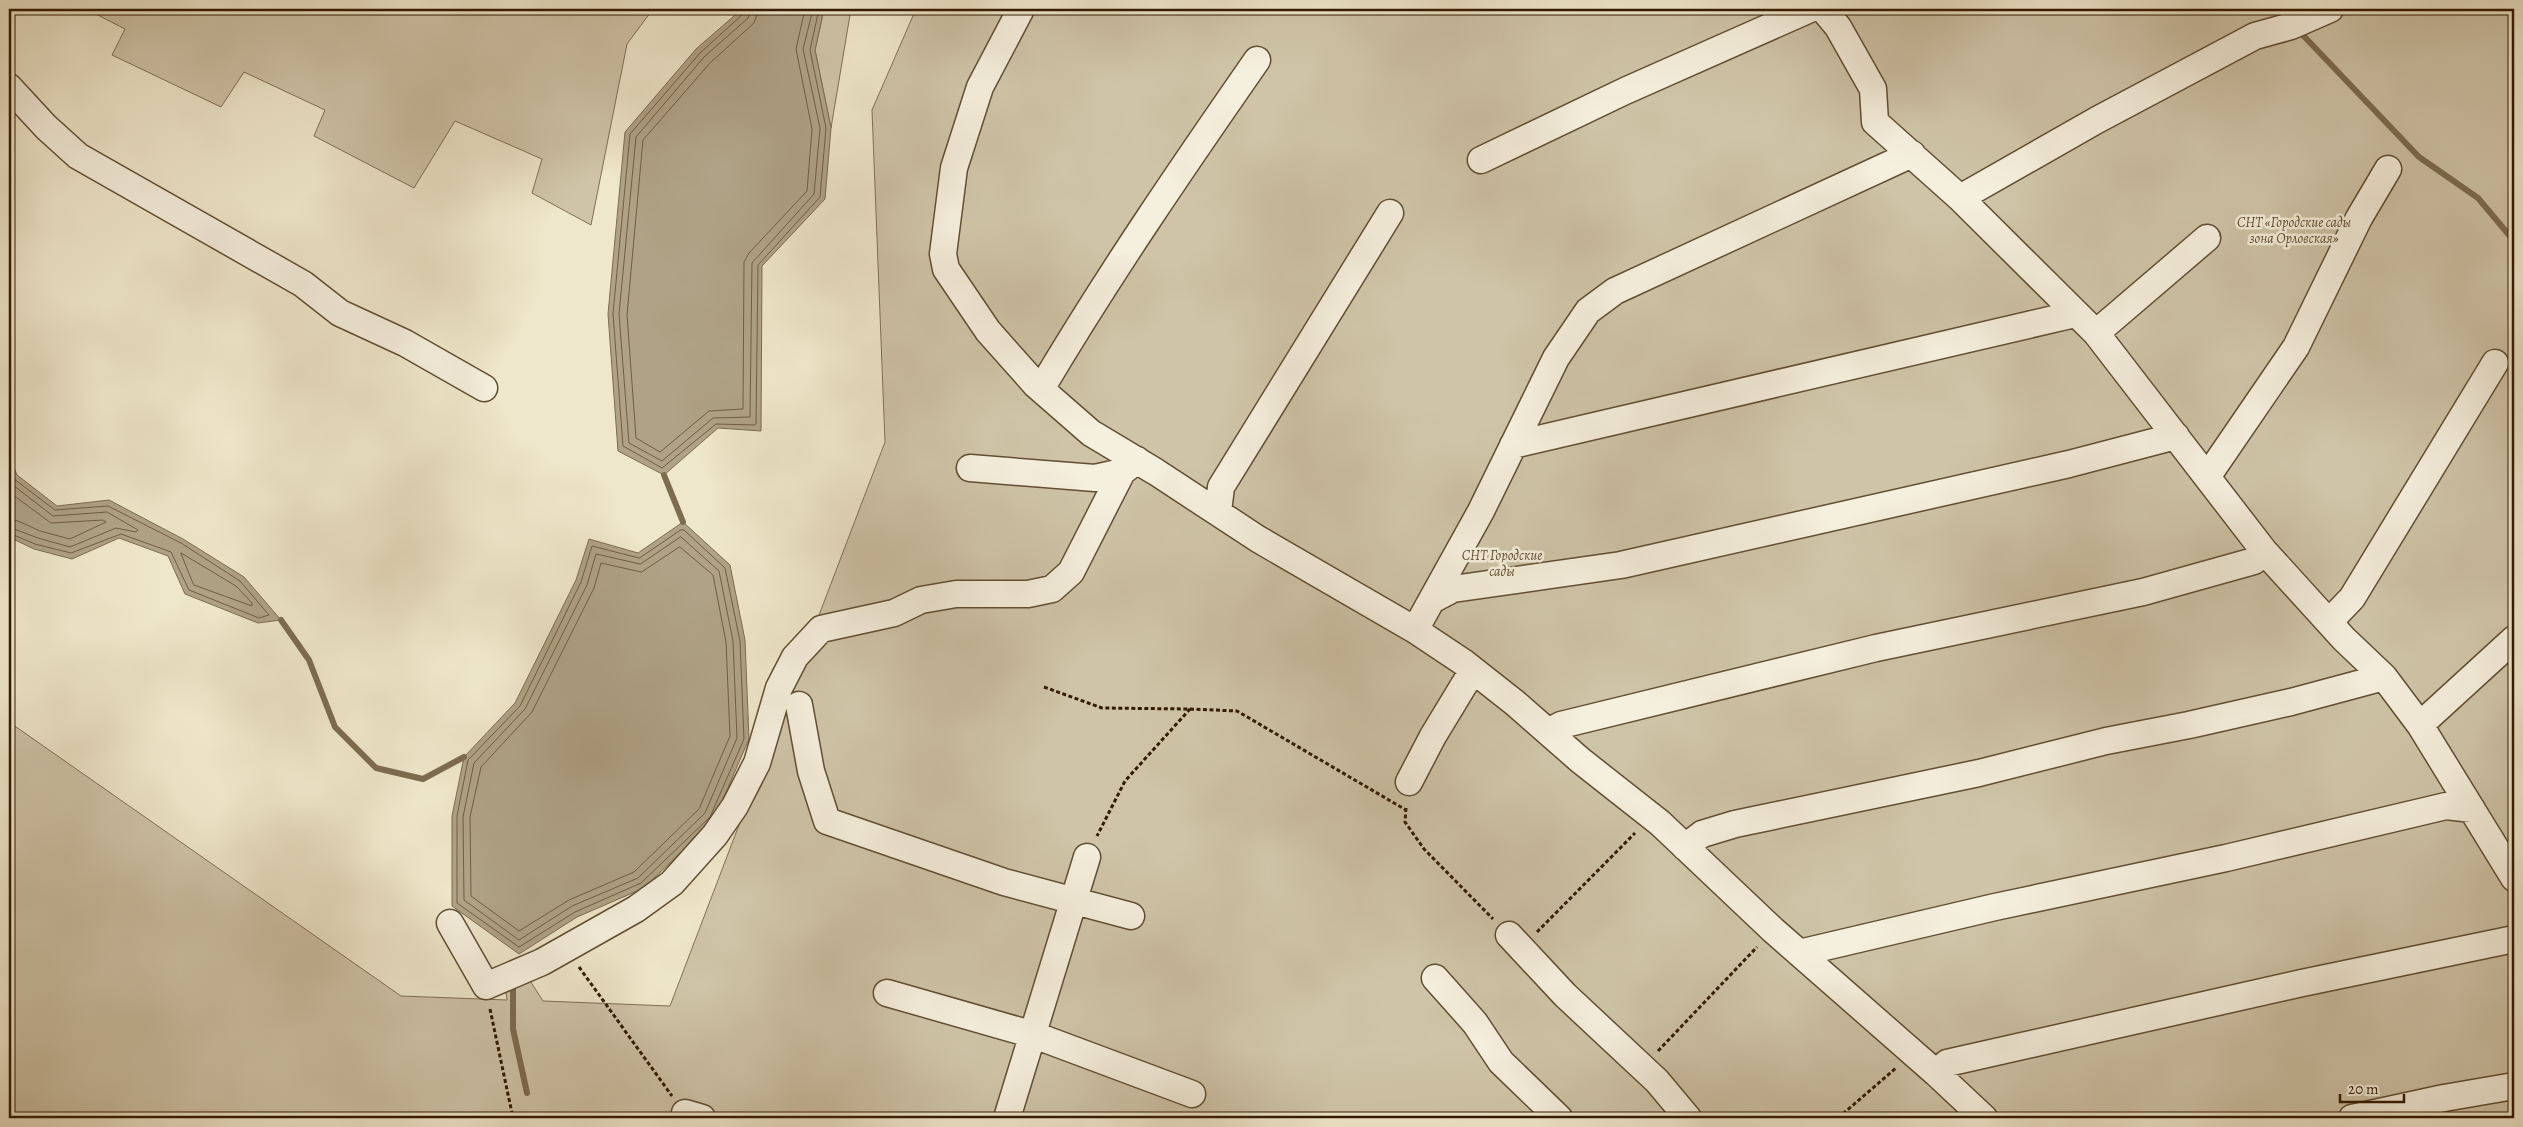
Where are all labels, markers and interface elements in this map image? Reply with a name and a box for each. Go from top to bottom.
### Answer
park label: СНТ «Городские сады зона Орловская» [2237,213,2352,248]
park label: СНТ Городские сады [1462,546,1542,581]
scale bar [2340,1072,2404,1104]
text: 20 m [2348,1079,2379,1099]

